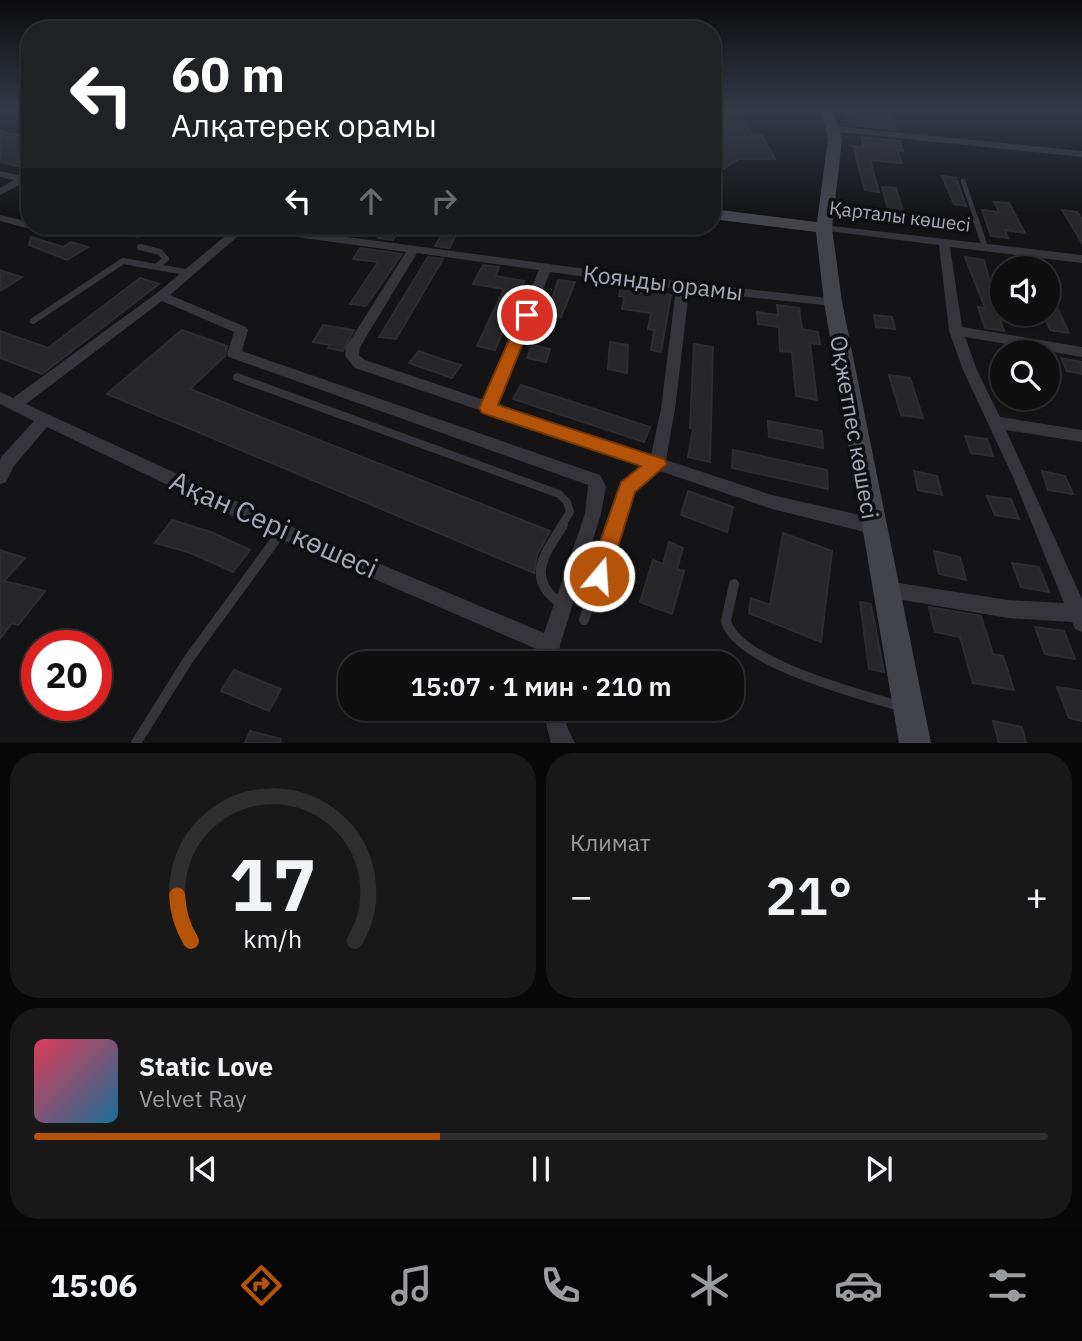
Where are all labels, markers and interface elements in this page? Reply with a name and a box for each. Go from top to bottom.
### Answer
text: 60 m [171,42,285,105]
icon: left [56,49,147,140]
text: Алқатерек орамы [171,104,437,146]
icon: left [279,182,317,220]
icon: ahead [352,182,390,220]
icon: right [425,182,463,220]
street label: Қарталы көшесі [828,195,972,237]
map controls [990,256,1060,410]
button: sound [990,256,1060,326]
street label: Қоянды орамы [581,257,745,307]
pin [497,285,557,345]
icon: arrive [508,296,546,334]
street label: Оқжетпес көшесі [824,333,886,521]
button: search [990,340,1060,410]
street label: Ақан Сері көшесі [164,462,384,586]
position arrow [562,539,636,613]
speed limit sign: 20 [21,630,112,721]
text: 15:07 · 1 мин · 210 m [410,669,672,703]
text: Климат [570,827,651,857]
text: 17 [229,837,317,932]
text: 21° [766,862,852,929]
text: − [570,871,593,920]
text: + [1025,871,1048,920]
text: km/h [244,922,302,955]
text: Static Love [139,1049,273,1083]
text: Velvet Ray [139,1083,246,1113]
icon: previous [184,1150,222,1188]
icon: pause [522,1150,560,1188]
icon: next [860,1150,898,1188]
icon: directions [237,1261,286,1310]
icon: music [387,1261,436,1310]
icon: phone [536,1261,585,1310]
icon: climate [685,1261,734,1310]
icon: car [834,1261,883,1310]
icon: filters [983,1261,1032,1310]
text: 15:06 [50,1264,137,1306]

